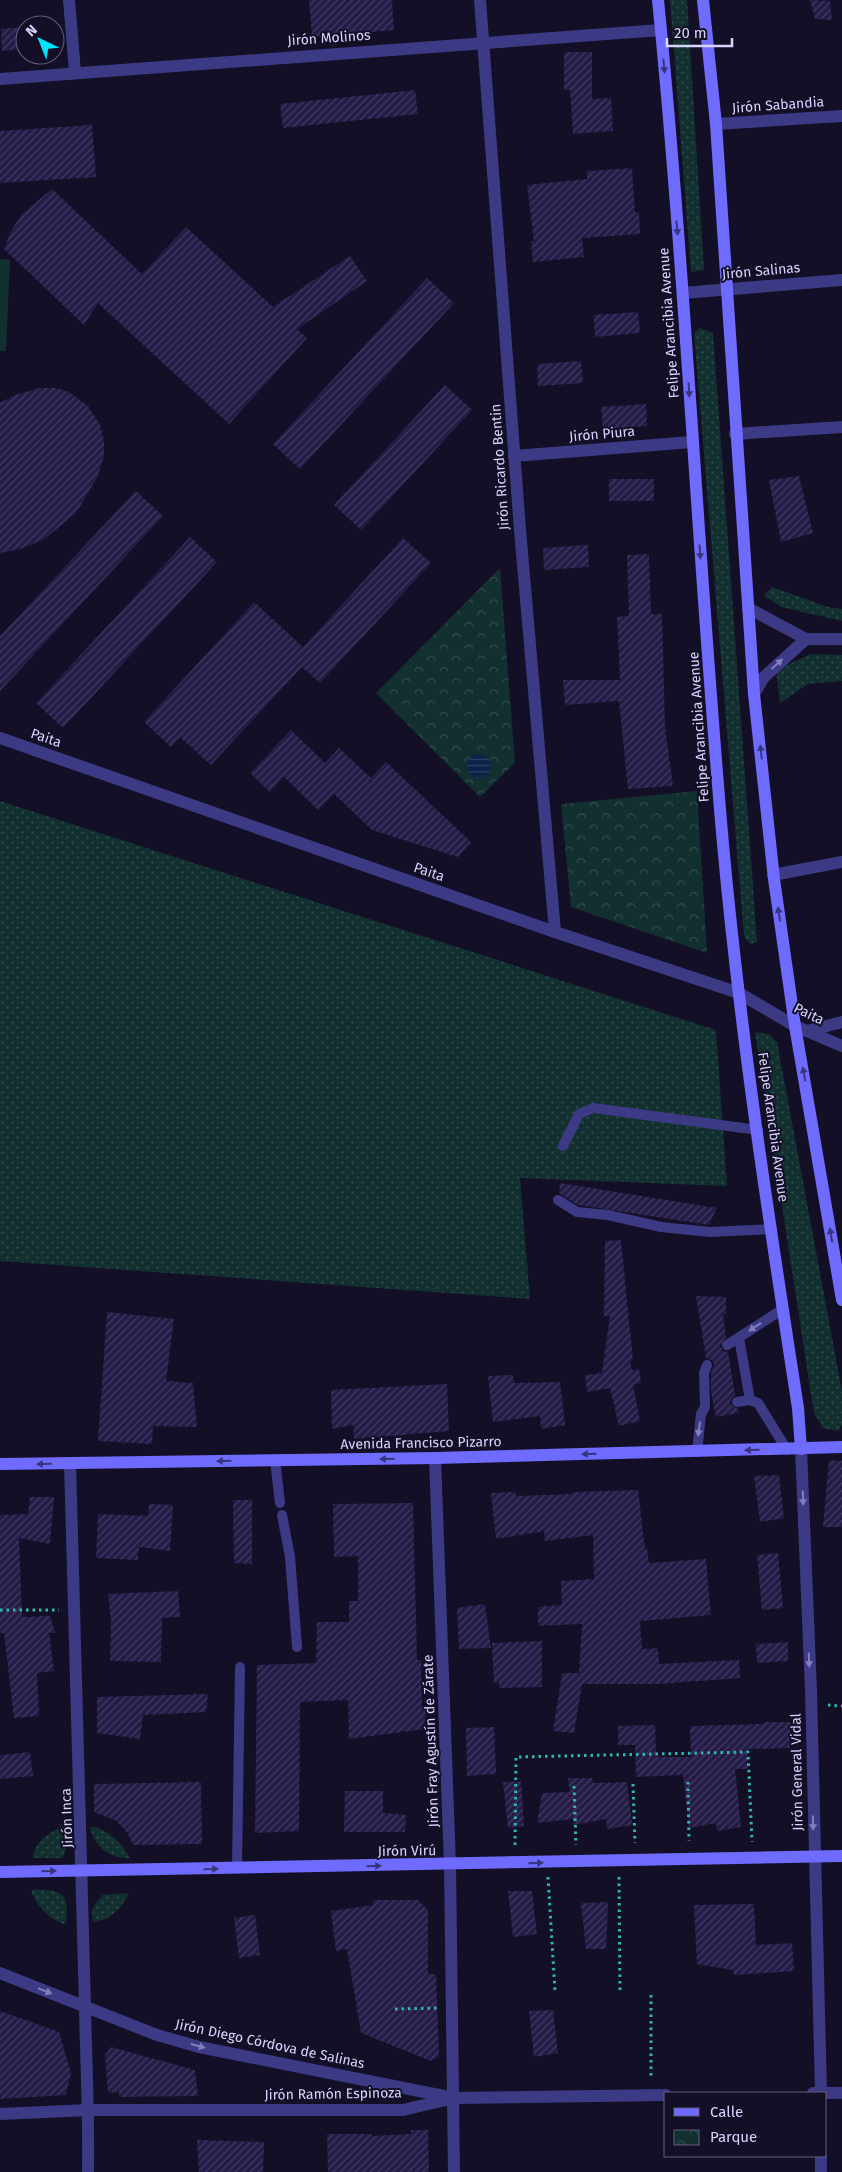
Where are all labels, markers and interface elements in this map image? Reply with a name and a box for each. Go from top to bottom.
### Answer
north arrow [15,15,65,65]
scale bar [667,15,732,47]
text: N [22,21,41,40]
text: 20 m [674,24,707,42]
street label: Jirón Molinos [287,27,372,49]
one-way arrow [660,58,668,74]
street label: Jirón Sabandia [731,93,825,117]
one-way arrow [674,220,682,236]
street label: Felipe Arancibia Avenue [655,247,683,399]
street label: Jirón Salinas [721,259,801,283]
one-way arrow [685,382,693,398]
street label: Jirón Ricardo Bentin [487,403,513,531]
street label: Jirón Piura [568,423,636,445]
one-way arrow [697,544,705,560]
street label: Felipe Arancibia Avenue [685,651,713,803]
one-way arrow [771,658,783,670]
street label: Paita [28,725,64,751]
one-way arrow [756,744,764,760]
street label: Paita [411,859,447,885]
one-way arrow [774,905,782,921]
street label: Paita [791,999,827,1029]
street label: Felipe Arancibia Avenue [754,1051,792,1203]
one-way arrow [799,1066,807,1082]
one-way arrow [826,1226,834,1242]
one-way arrow [748,1323,762,1332]
one-way arrow [695,1421,703,1437]
street label: Avenida Francisco Pizarro [340,1433,502,1453]
one-way arrow [744,1447,760,1455]
one-way arrow [581,1451,597,1459]
one-way arrow [379,1455,395,1463]
one-way arrow [216,1457,232,1465]
one-way arrow [36,1460,52,1468]
one-way arrow [799,1490,807,1506]
one-way arrow [806,1653,814,1669]
street label: Jirón Fray Agustín de Zárate [419,1654,443,1828]
street label: Jirón General Vidal [787,1713,807,1831]
street label: Jirón Inca [57,1788,77,1848]
one-way arrow [810,1815,818,1831]
street label: Jirón Virú [378,1842,436,1860]
one-way arrow [528,1859,544,1867]
one-way arrow [366,1862,382,1870]
one-way arrow [203,1865,219,1873]
one-way arrow [41,1867,57,1875]
one-way arrow [38,1987,53,1995]
street label: Jirón Diego Córdova de Salinas [174,2016,367,2072]
one-way arrow [190,2043,205,2051]
street label: Jirón Ramón Espinoza [264,2084,402,2104]
legend [664,2092,827,2157]
text: Calle [710,2103,743,2121]
text: Parque [710,2128,757,2146]

